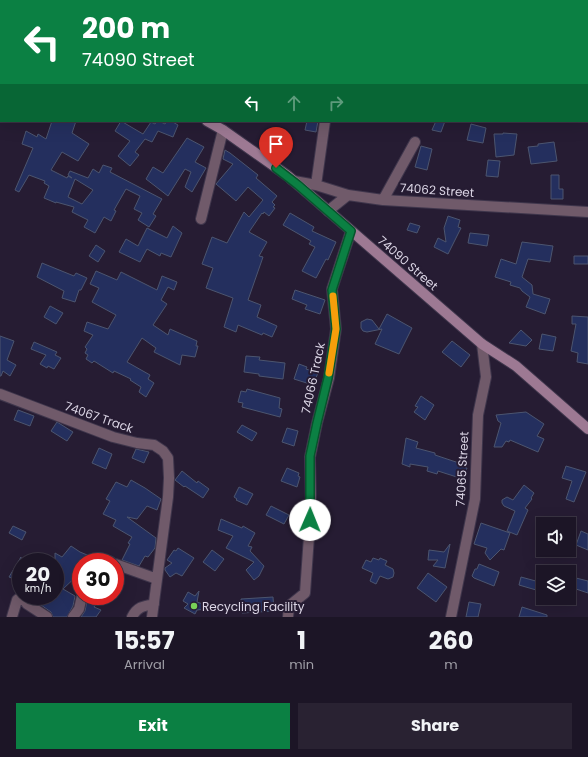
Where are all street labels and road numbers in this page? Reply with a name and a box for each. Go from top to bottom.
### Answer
street label: 74062 Street [399,179,475,201]
street label: 74090 Street [374,232,442,294]
street label: 74066 Track [297,340,329,415]
street label: 74067 Track [62,397,136,437]
street label: 74065 Street [452,431,472,507]

